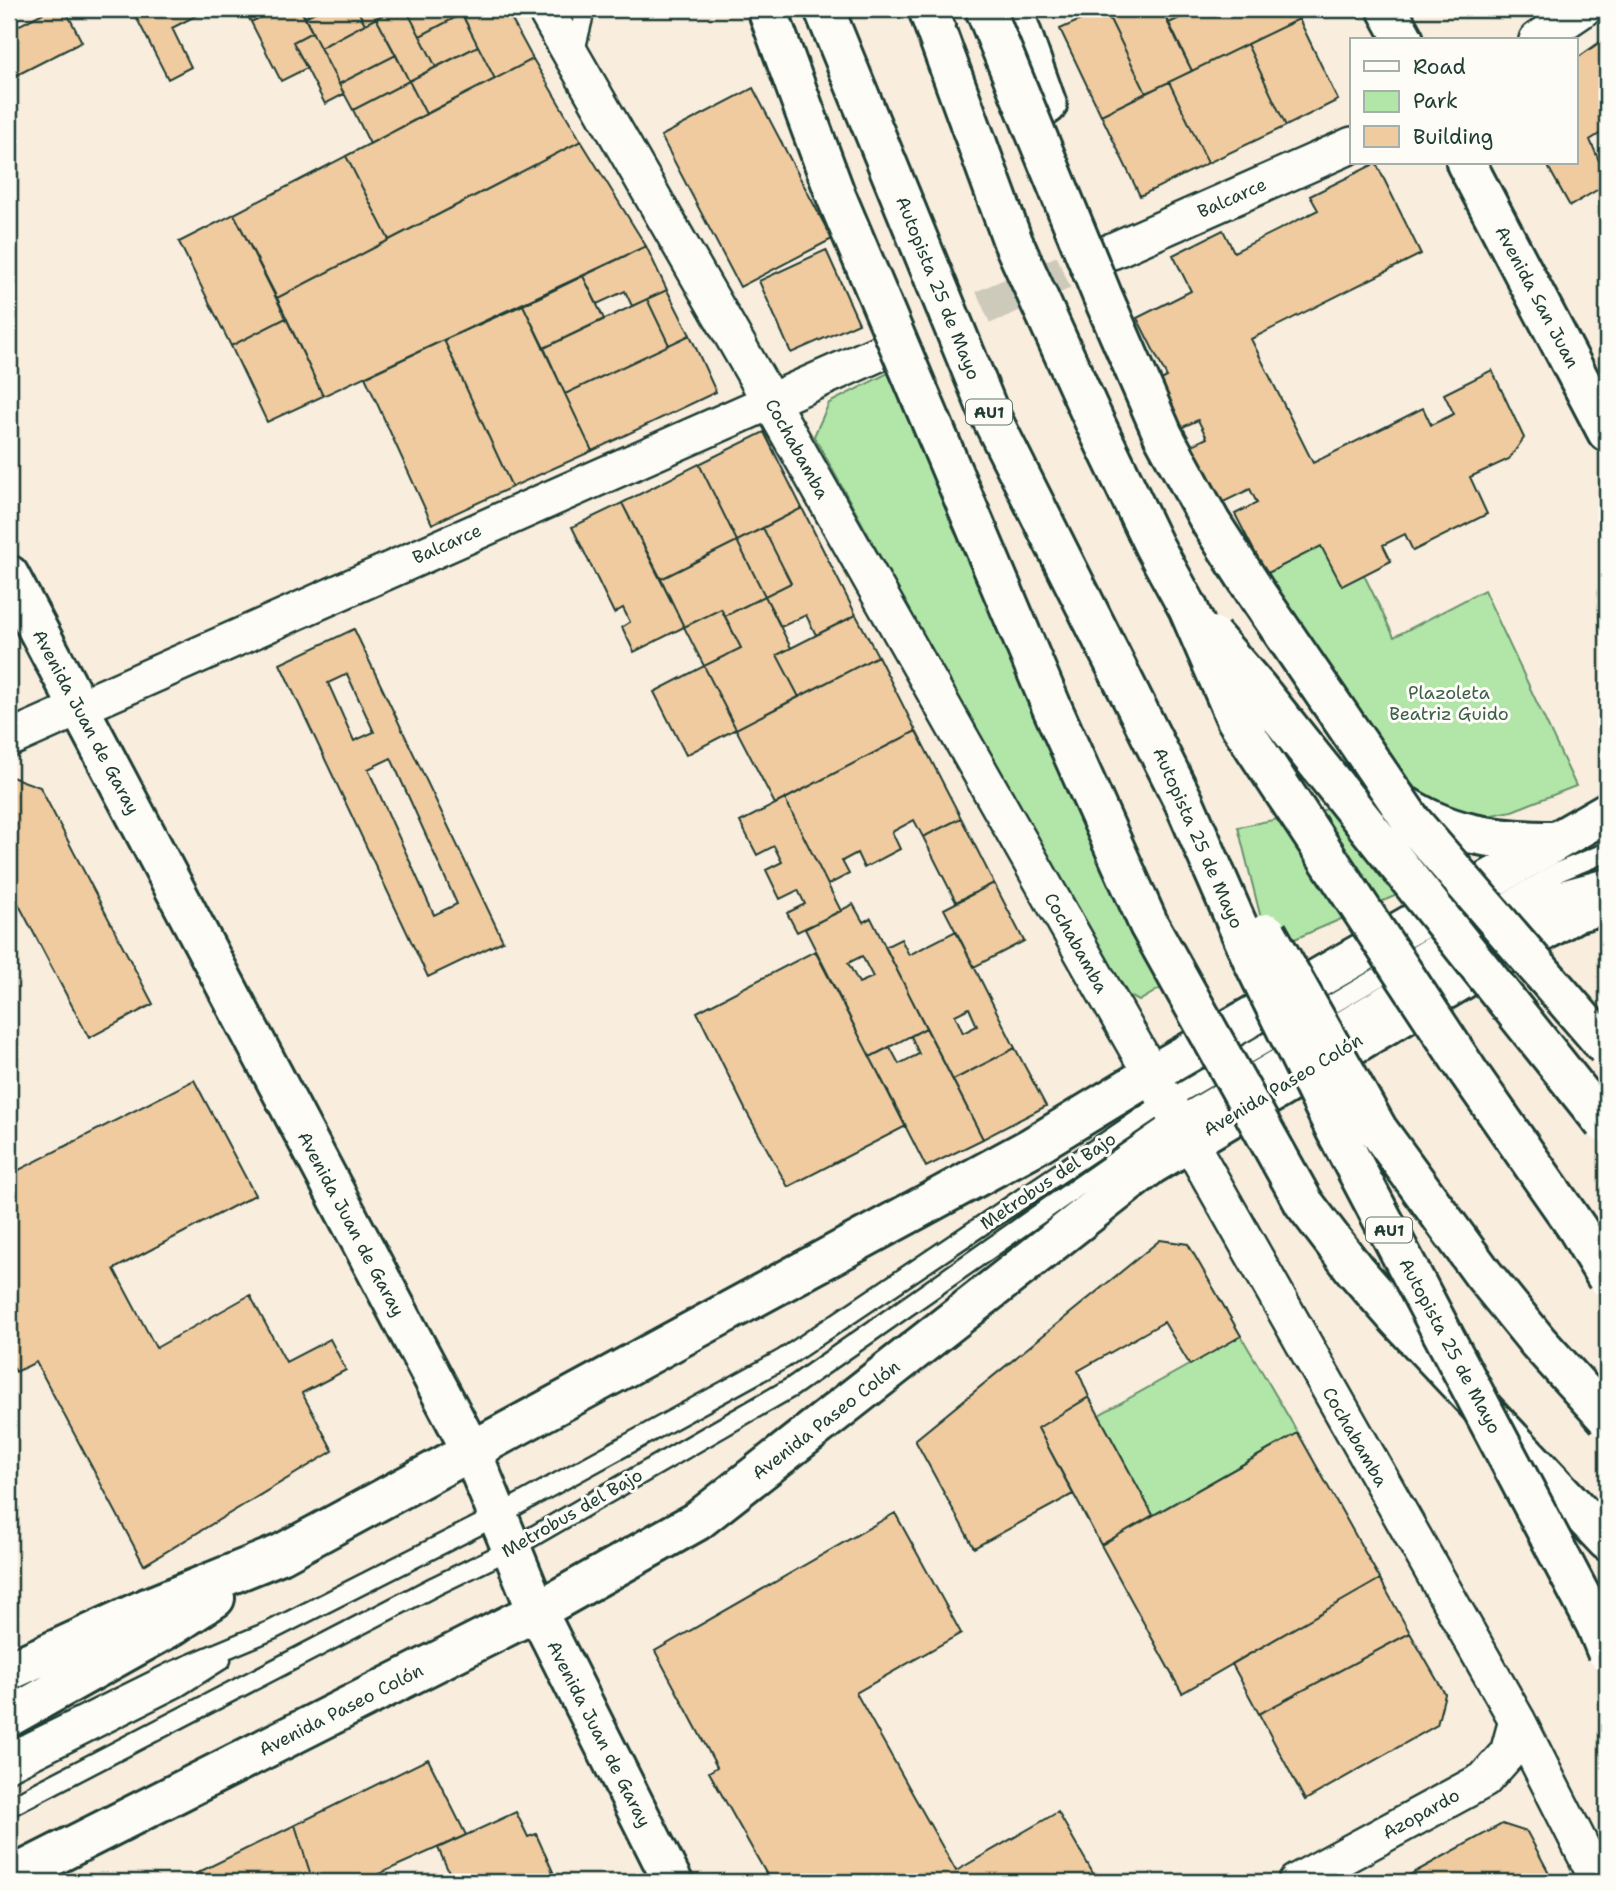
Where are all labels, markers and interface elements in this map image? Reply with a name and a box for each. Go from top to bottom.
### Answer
legend [1350,38,1578,164]
text: Road [1413,53,1466,81]
text: Park [1413,87,1458,115]
text: Building [1413,123,1493,151]
street label: Balcarce [1194,172,1270,224]
street label: Autopista 25 de Mayo [890,193,986,383]
street label: Avenida San Juan [1489,222,1585,372]
street label: Cochabamba [760,394,834,504]
road number: AU1 [966,400,1012,424]
street label: Balcarce [409,518,485,570]
street label: Avenida Juan de Garay [27,625,145,819]
park label: Plazoleta Beatriz Guido [1389,681,1509,726]
street label: Autopista 25 de Mayo [1147,744,1249,932]
street label: Cochabamba [1039,888,1113,998]
street label: Avenida Paseo Colón [1199,1028,1367,1142]
street label: Avenida Juan de Garay [292,1127,410,1321]
street label: Metrobus del Bajo [975,1127,1121,1235]
road number: AU1 [1366,1218,1412,1242]
street label: Autopista 25 de Mayo [1393,1254,1507,1438]
street label: Avenida Paseo Colón [747,1355,905,1485]
street label: Cochabamba [1317,1383,1393,1491]
street label: Metrobus del Bajo [497,1463,647,1563]
street label: Avenida Juan de Garay [541,1637,657,1831]
street label: Avenida Paseo Colón [255,1658,427,1762]
street label: Azopardo [1378,1783,1464,1845]

